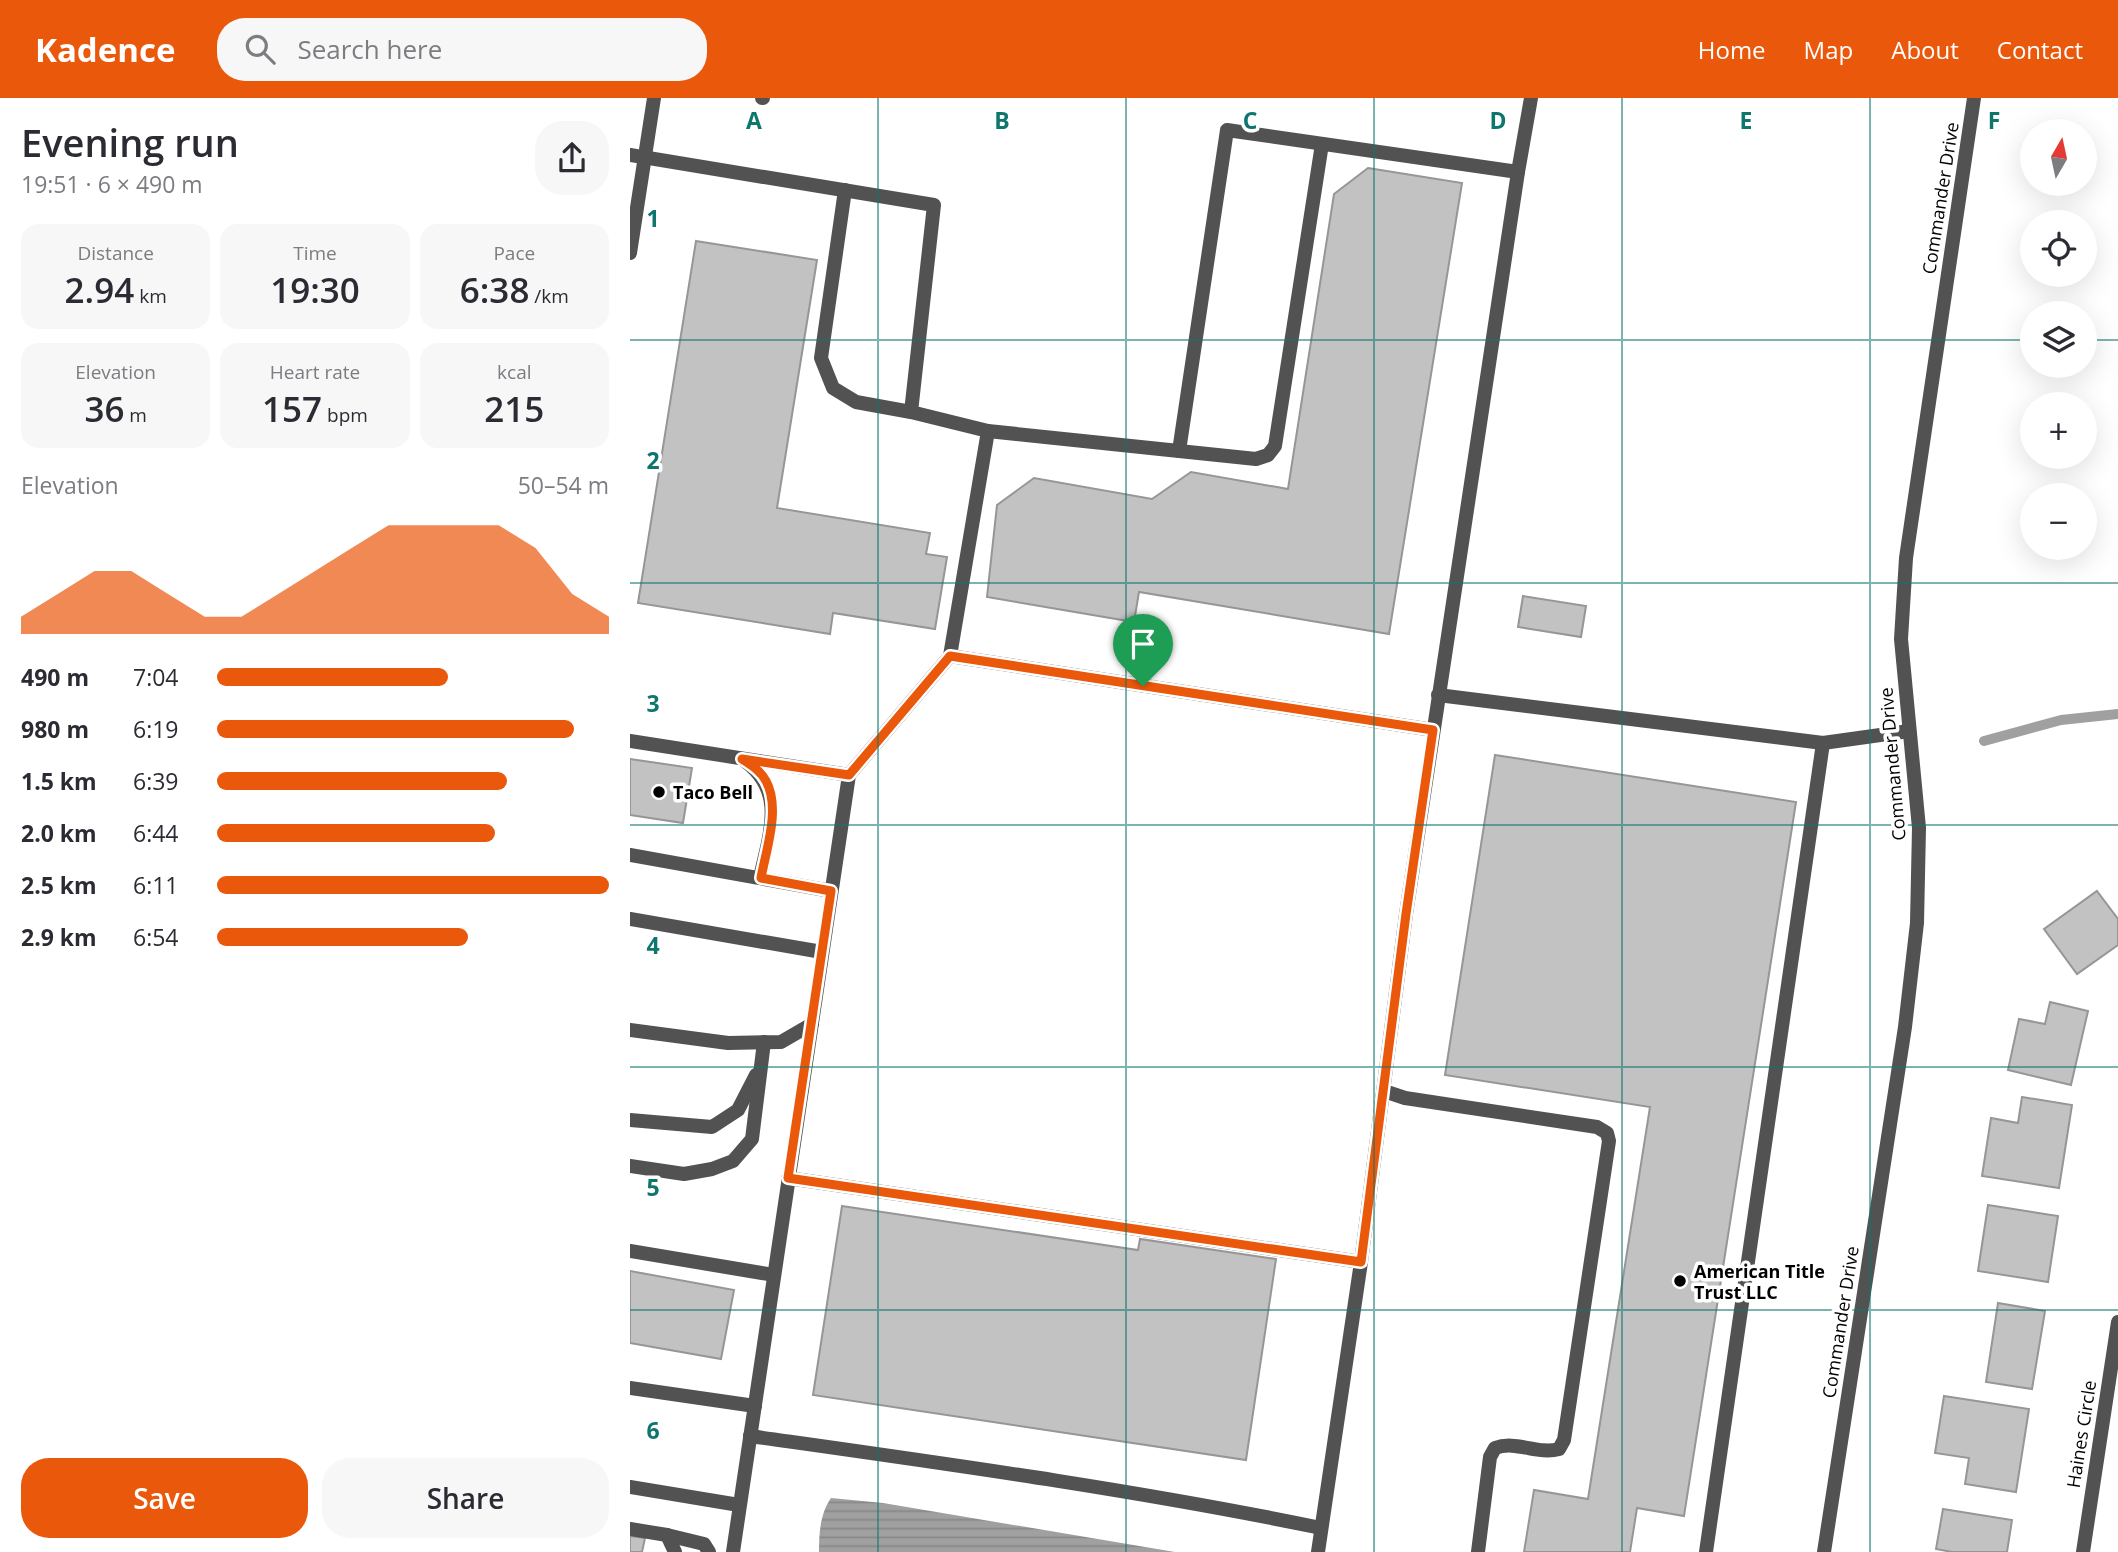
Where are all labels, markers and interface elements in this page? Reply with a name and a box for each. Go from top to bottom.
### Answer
search box [217,18,707,81]
text: Kadence [35,27,175,72]
icon: search [241,30,279,68]
text: Search here [297,31,442,67]
text: Home [1698,33,1766,66]
text: Map [1804,33,1853,66]
text: About [1891,33,1959,66]
text: Contact [1997,33,2083,66]
text: A [746,104,762,136]
text: B [994,104,1010,136]
text: C [1243,104,1257,136]
text: D [1489,104,1507,136]
text: E [1740,104,1752,136]
text: F [1988,104,2000,136]
text: Evening run [21,116,239,168]
north arrow [2020,119,2096,196]
map controls [2020,119,2097,560]
street label: Commander Drive [1916,120,1964,276]
button: share [535,121,609,195]
text: 19:51 · 6 × 490 m [21,168,203,200]
text: 1 [646,202,660,234]
button: locate [2020,210,2097,287]
text: Distance [77,240,154,266]
text: Time [293,240,337,266]
text: Pace [493,240,535,266]
text: 2.94 [65,266,134,313]
text: 19:30 [270,266,360,313]
text: 6:38 [460,266,529,313]
text: km [134,283,167,309]
text: /km [529,283,569,309]
button: layers [2020,301,2097,378]
text: Elevation [75,359,156,385]
text: Heart rate [270,359,360,385]
text: kcal [497,359,532,385]
text: 36 [84,385,124,432]
text: 157 [262,385,322,432]
text: 215 [484,385,544,432]
button: + [2020,392,2097,469]
text: m [124,402,147,428]
text: bpm [322,402,368,428]
text: 2 [646,444,660,476]
text: Elevation [21,469,119,501]
text: 50–54 m [518,469,609,501]
button: − [2020,483,2097,560]
pin [1113,614,1173,686]
icon: arrive [1124,625,1162,663]
text: 490 m [21,661,89,693]
text: 7:04 [133,661,179,693]
street label: Commander Drive [1873,686,1911,842]
text: 3 [646,687,660,719]
text: 980 m [21,713,89,745]
text: 6:19 [133,713,179,745]
text: 1.5 km [21,765,97,797]
text: 6:39 [133,765,179,797]
place label: Taco Bell [673,780,753,804]
marker: Taco Bell [651,784,667,800]
text: 2.0 km [21,817,97,849]
text: 6:44 [133,817,179,849]
text: 2.5 km [21,869,97,901]
text: 6:11 [133,869,179,901]
text: 2.9 km [21,921,97,953]
text: 6:54 [133,921,179,953]
text: 4 [646,929,660,961]
text: 5 [646,1171,660,1203]
street label: Commander Drive [1816,1244,1864,1400]
place label: American Title Trust LLC [1694,1259,1825,1304]
marker: American Title Trust LLC [1672,1273,1688,1289]
street label: Haines Circle [2061,1378,2101,1490]
text: 6 [646,1414,660,1446]
button: Save [21,1458,308,1538]
button: Share [322,1458,609,1538]

